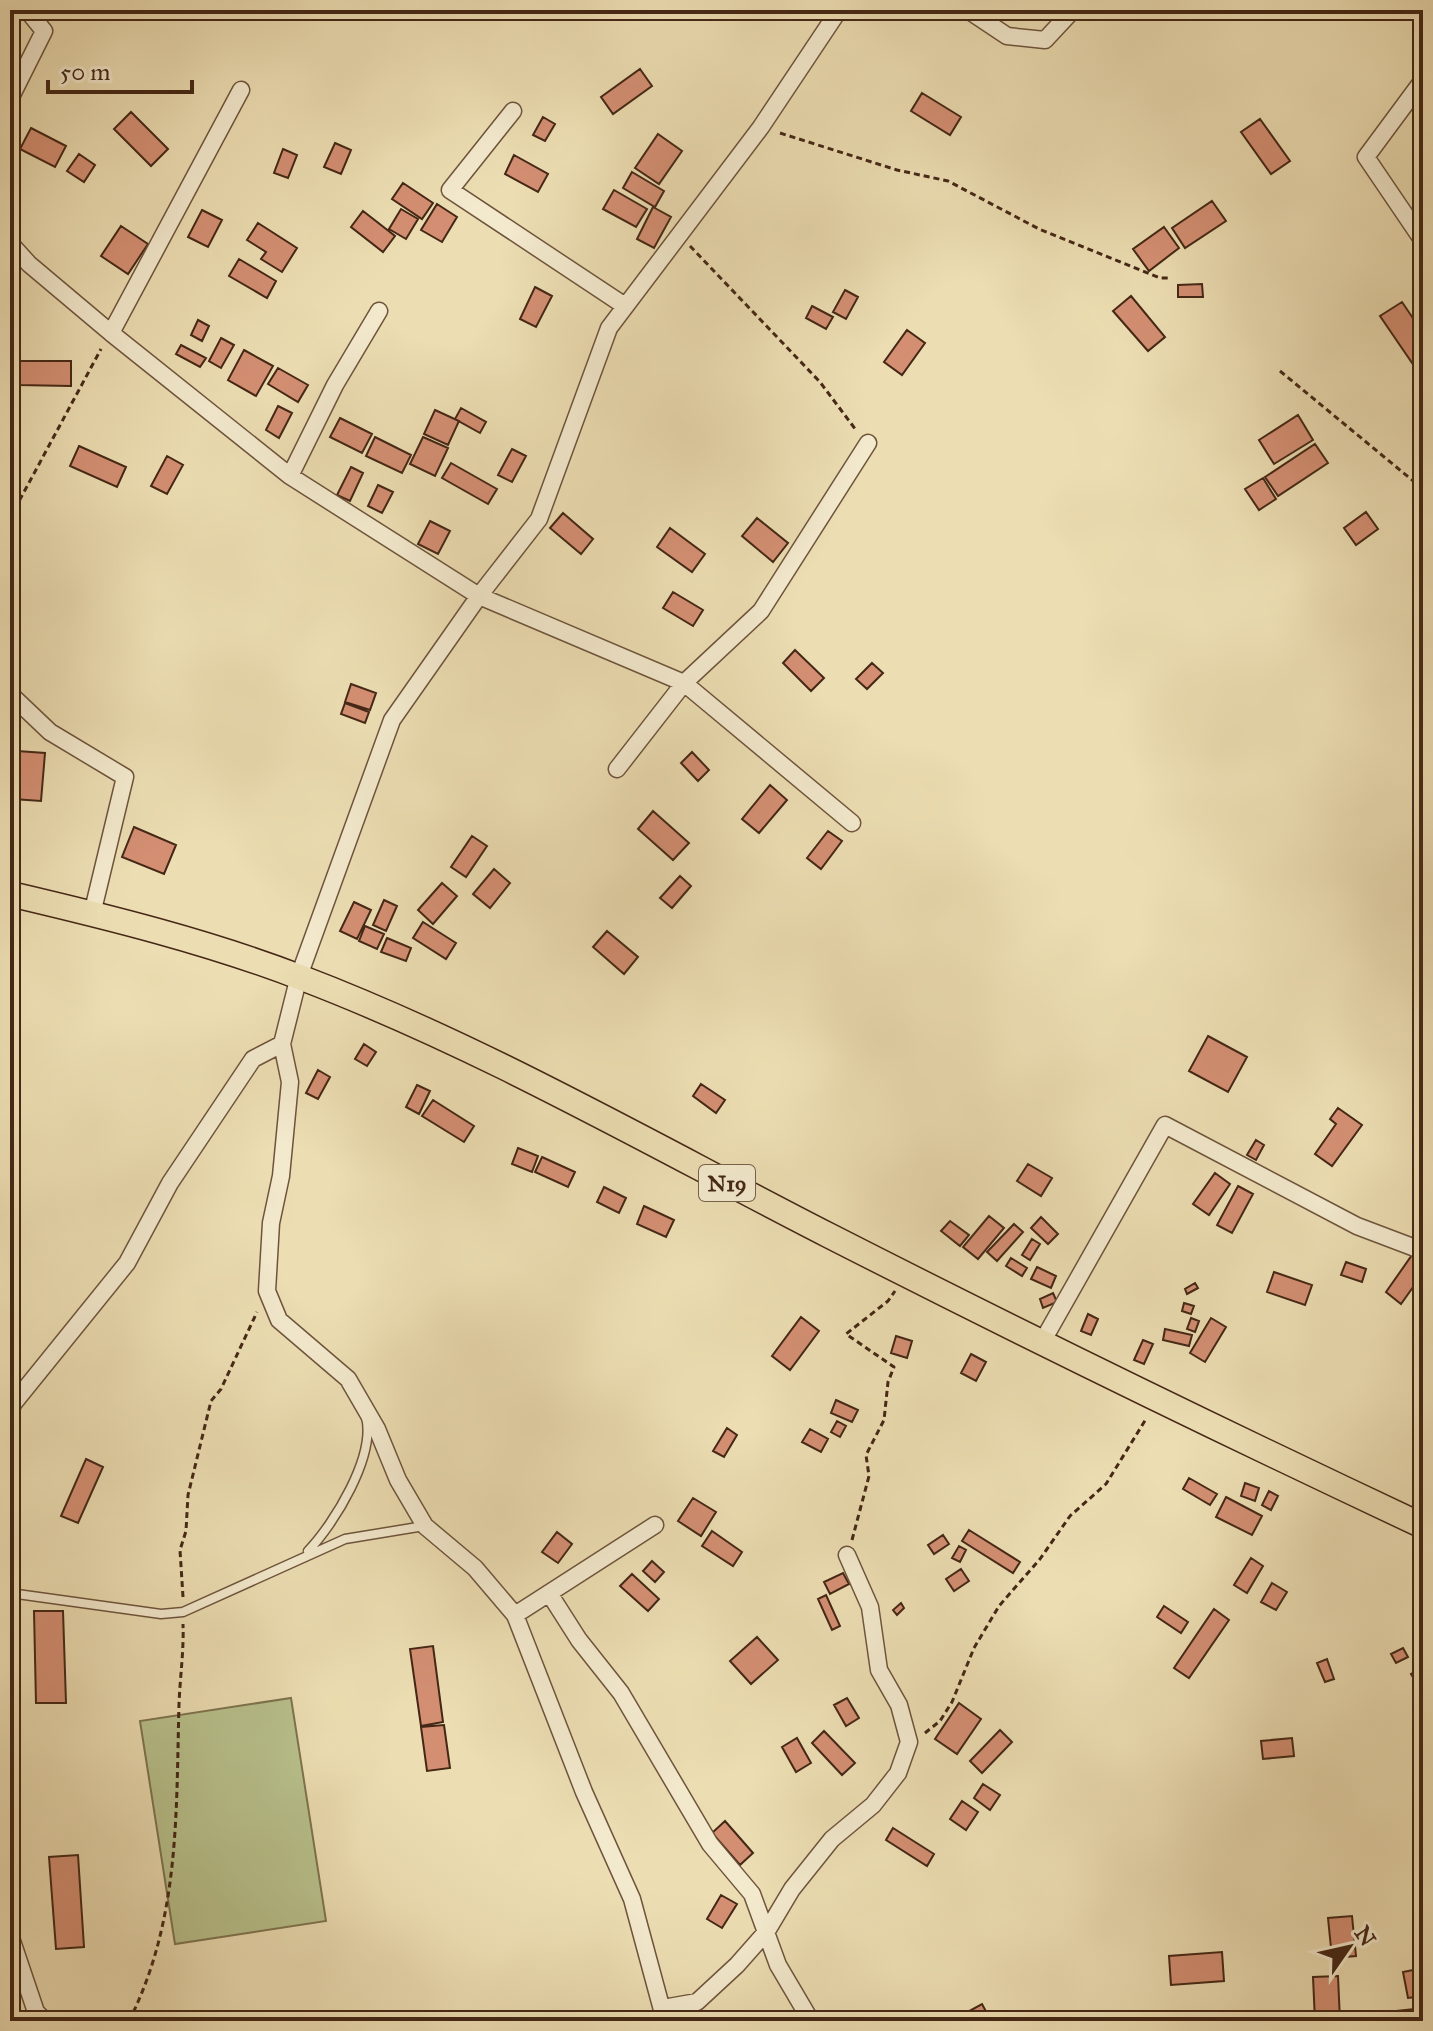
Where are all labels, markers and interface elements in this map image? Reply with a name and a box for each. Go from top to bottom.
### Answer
scale bar [48,44,192,94]
text: 50 m [60,57,110,87]
road number: N19 [699,1165,755,1201]
north arrow [1309,1907,1389,1987]
text: N [1349,1921,1382,1952]

